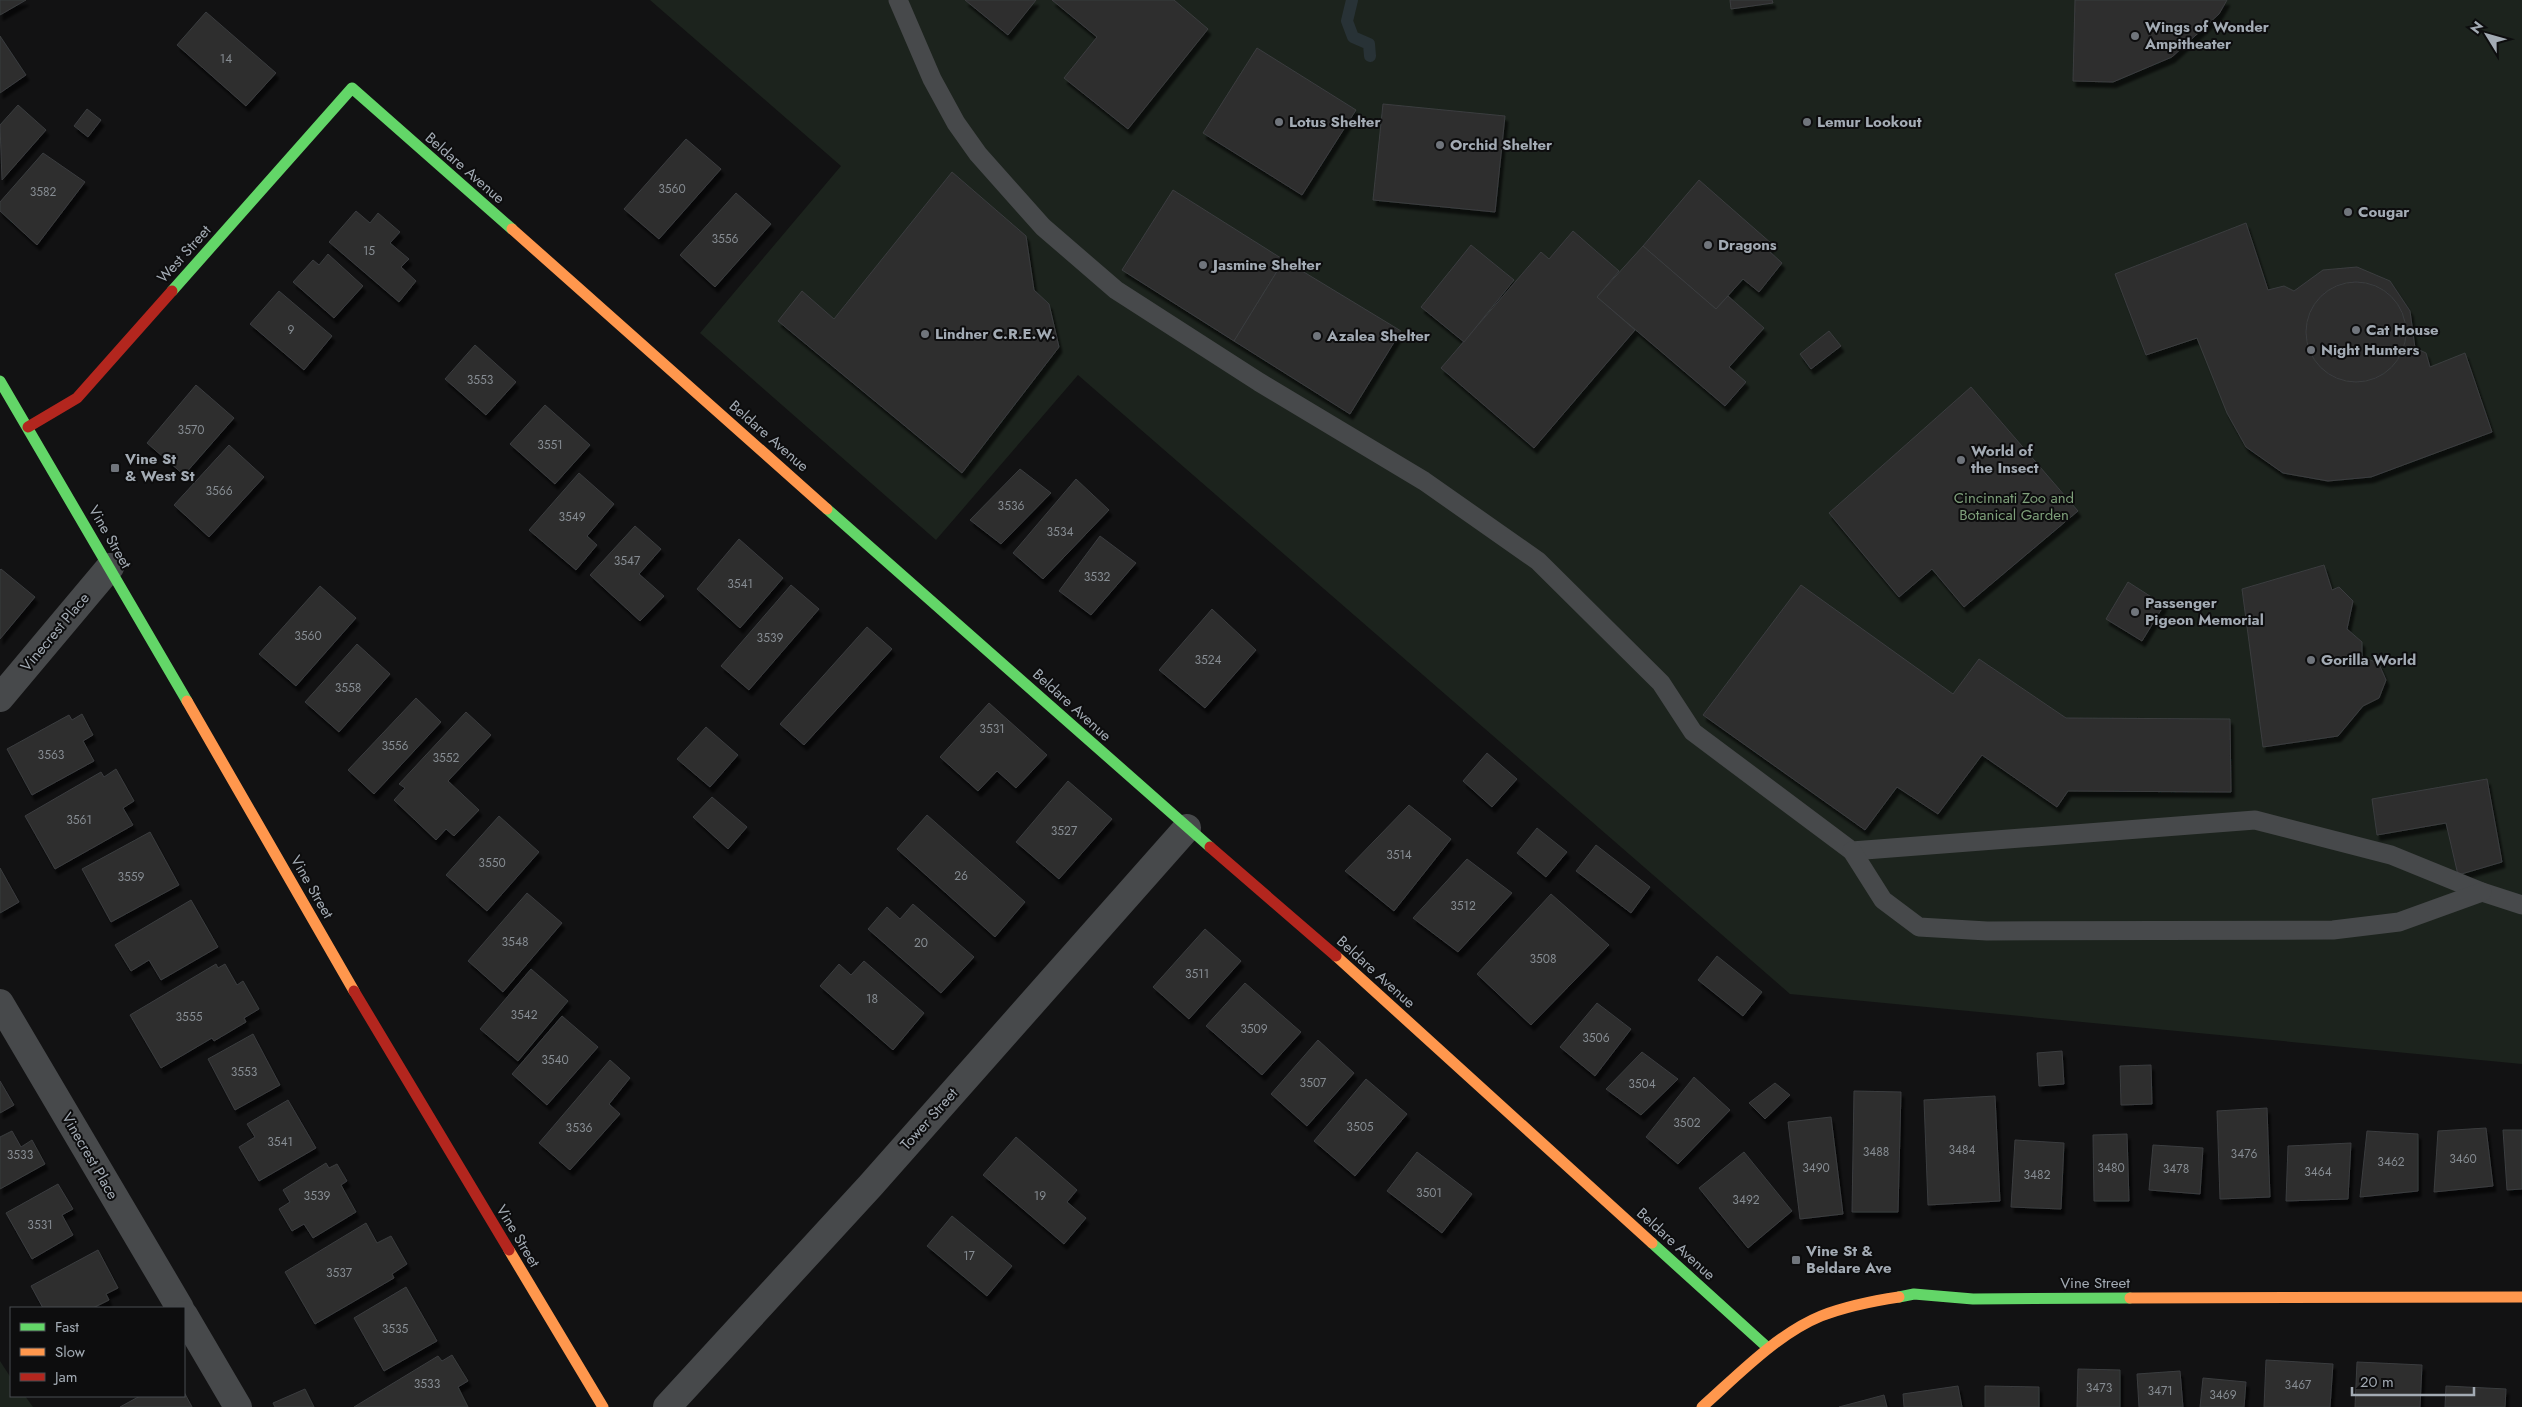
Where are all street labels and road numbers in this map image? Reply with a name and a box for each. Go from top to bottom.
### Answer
street label: Beldare Avenue [420,127,510,209]
street label: West Street [152,220,216,288]
street label: Beldare Avenue [724,395,814,477]
street label: Vine Street [83,501,137,573]
street label: Vinecrest Place [15,588,95,676]
street label: Beldare Avenue [1028,664,1116,747]
street label: Vine Street [285,851,339,923]
street label: Beldare Avenue [1332,931,1420,1014]
street label: Tower Street [895,1083,963,1155]
street label: Vinecrest Place [56,1108,124,1204]
street label: Vine Street [491,1200,546,1272]
street label: Beldare Avenue [1632,1203,1720,1286]
street label: Vine Street [2060,1272,2130,1294]

